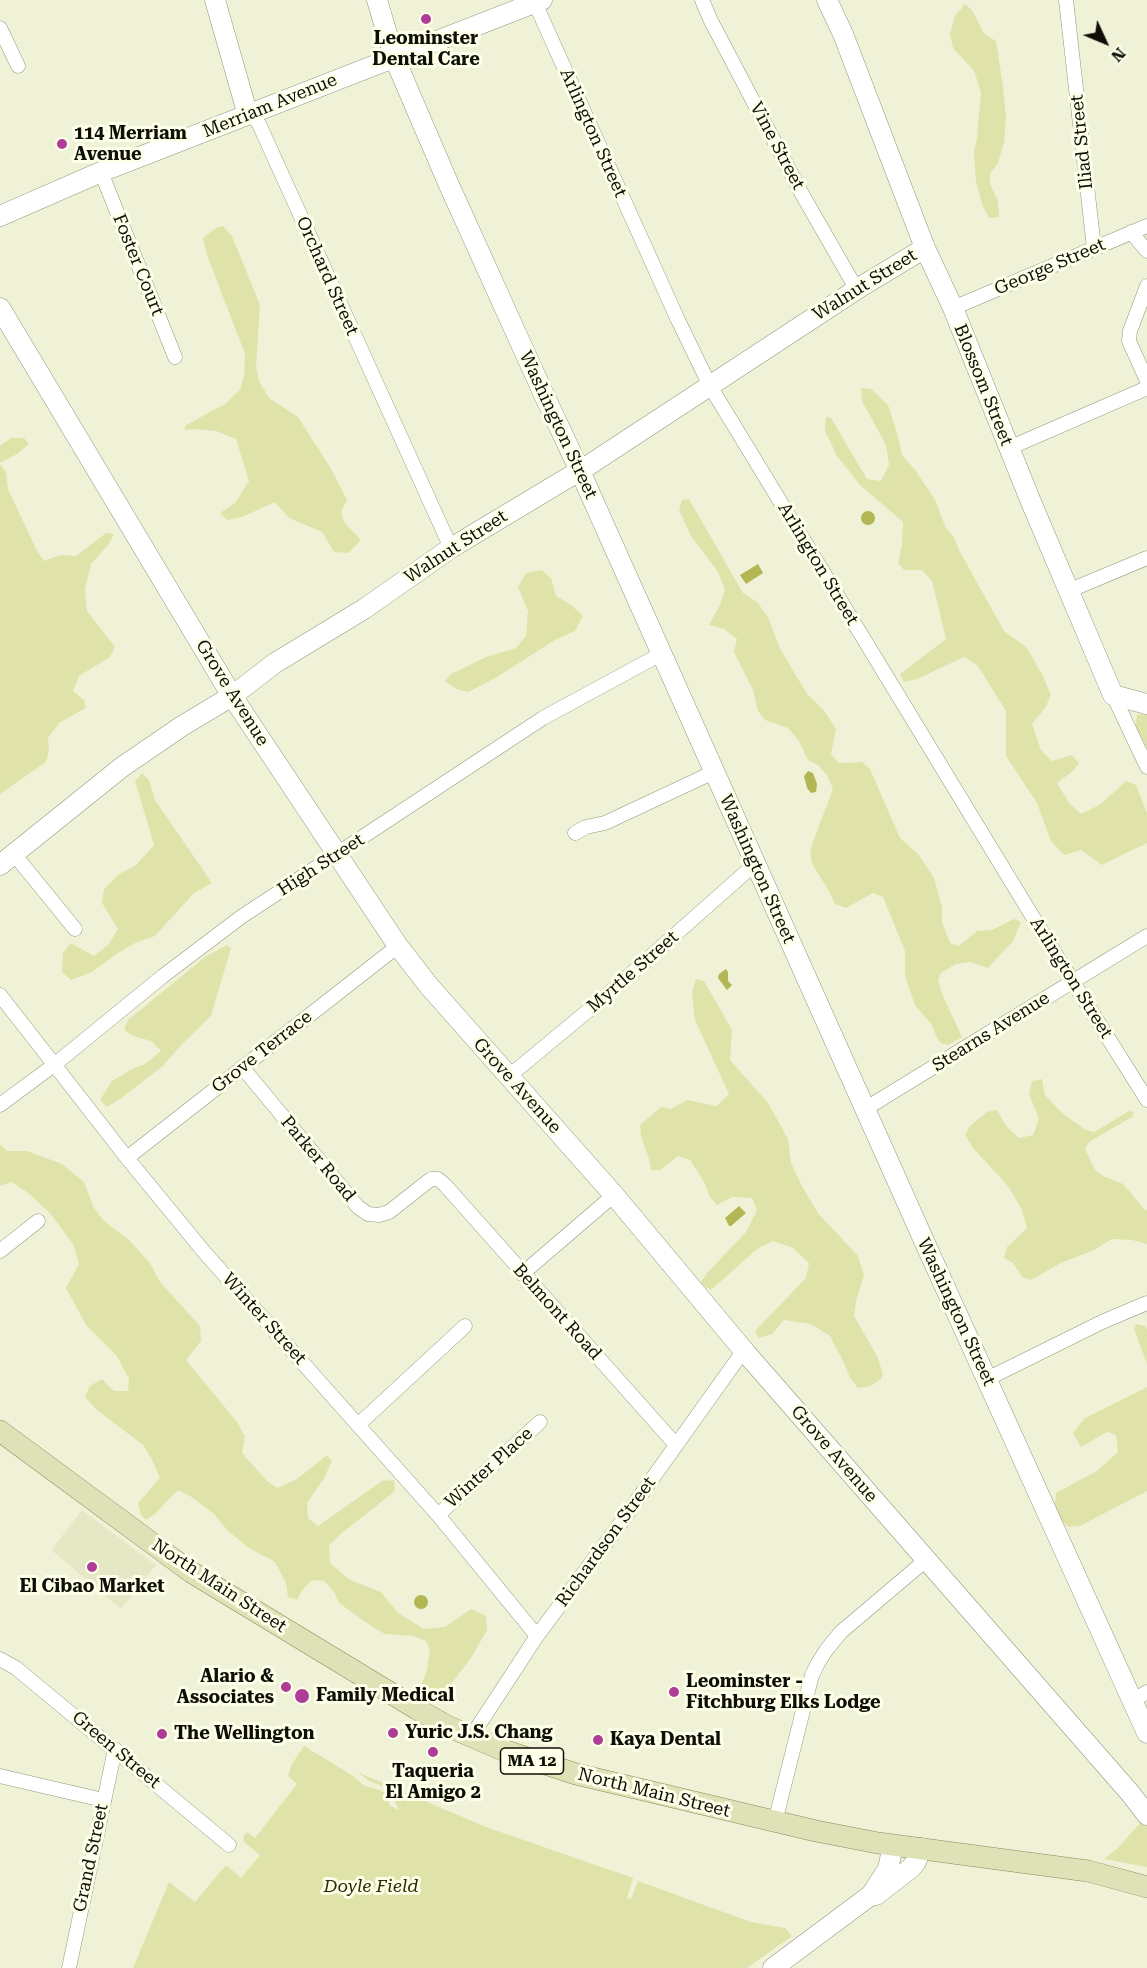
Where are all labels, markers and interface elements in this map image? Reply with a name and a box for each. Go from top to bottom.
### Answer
marker: Leominster Dental Care [419,12,433,26]
north arrow [1075,12,1135,72]
place label: Leominster Dental Care [372,28,480,70]
text: N [1107,44,1129,66]
street label: Arlington Street [555,65,631,201]
street label: Merriam Avenue [200,69,340,143]
street label: Iliad Street [1066,93,1098,191]
street label: Vine Street [745,99,809,193]
place label: 114 Merriam Avenue [74,123,187,166]
marker: 114 Merriam Avenue [55,137,69,151]
street label: Foster Court [108,211,168,319]
street label: Orchard Street [291,213,363,339]
street label: George Street [991,234,1109,300]
street label: Walnut Street [809,244,921,326]
street label: Blossom Street [949,321,1017,449]
street label: Washington Street [514,348,602,502]
street label: Arlington Street [773,499,863,629]
street label: Walnut Street [400,506,512,588]
street label: Grove Avenue [191,636,273,750]
street label: Washington Street [714,791,800,947]
street label: High Street [274,829,368,901]
street label: Arlington Street [1025,913,1117,1043]
street label: Myrtle Street [583,927,683,1017]
street label: Stearns Avenue [929,987,1053,1077]
street label: Grove Terrace [208,1006,316,1098]
street label: Grove Avenue [468,1034,566,1138]
street label: Parker Road [276,1112,360,1206]
street label: Washington Street [912,1235,1000,1389]
street label: Belmont Road [508,1259,606,1365]
street label: Winter Street [217,1269,311,1369]
street label: Grove Avenue [786,1401,882,1507]
street label: Winter Place [441,1423,537,1513]
street label: Richardson Street [551,1473,661,1611]
street label: North Main Street [148,1534,290,1638]
marker: El Cibao Market [85,1560,99,1574]
place label: El Cibao Market [19,1576,165,1598]
place label: Alario & Associates [177,1666,274,1708]
place label: Leominster - Fitchburg Elks Lodge [686,1671,881,1714]
marker: Alario & Associates [279,1680,293,1694]
place label: Family Medical [316,1685,454,1707]
marker: Leominster - Fitchburg Elks Lodge [667,1685,681,1699]
marker: Family Medical [293,1687,311,1705]
street label: Green Street [67,1707,165,1793]
place label: Yuric J.S. Chang [405,1722,553,1744]
place label: The Wellington [174,1723,315,1745]
marker: Yuric J.S. Chang [386,1726,400,1740]
marker: The Wellington [155,1727,169,1741]
place label: Kaya Dental [610,1729,721,1751]
marker: Kaya Dental [591,1733,605,1747]
marker: Taqueria El Amigo 2 [426,1745,440,1759]
road number: MA 12 [500,1748,564,1774]
place label: Taqueria El Amigo 2 [385,1761,481,1804]
street label: North Main Street [576,1764,732,1822]
street label: Grand Street [69,1802,113,1914]
park label: Doyle Field [324,1876,418,1898]

